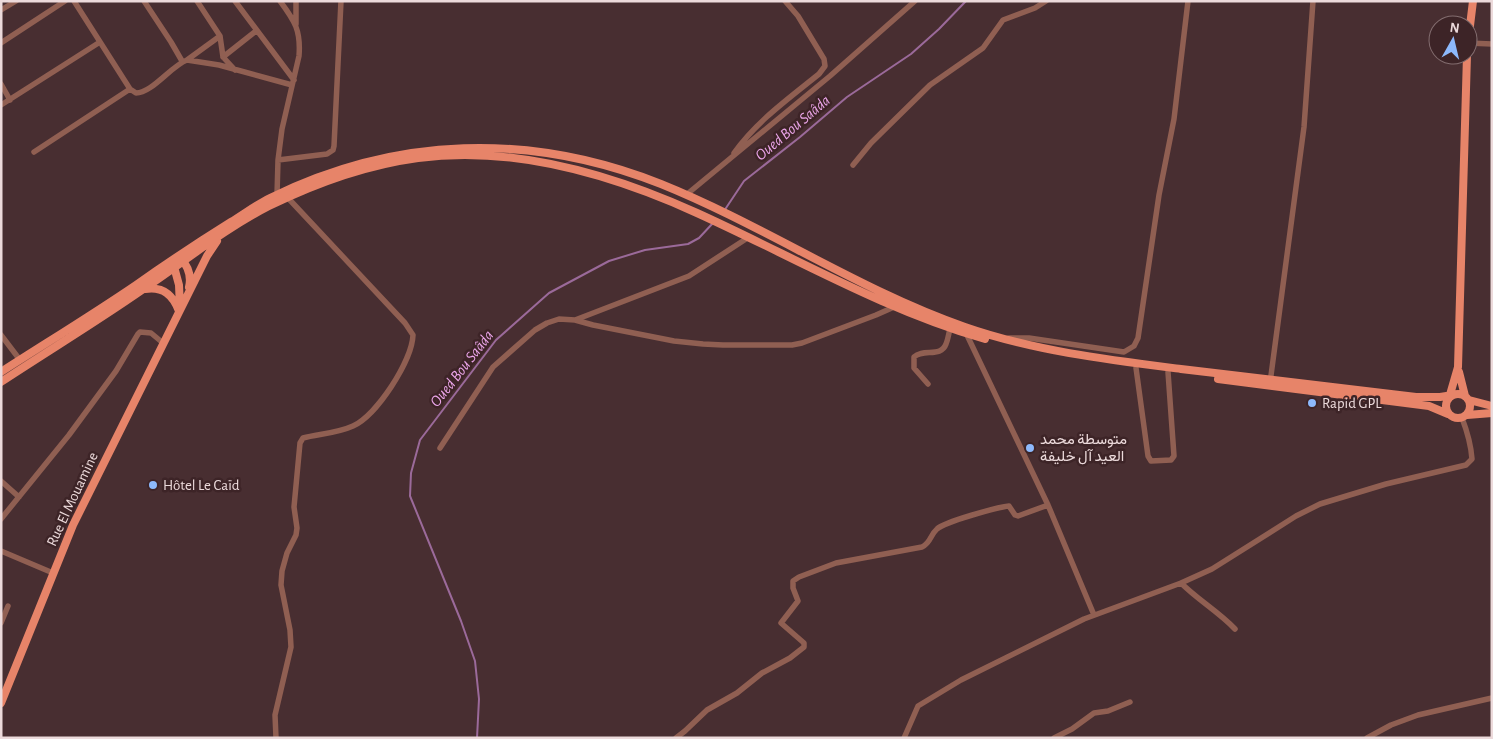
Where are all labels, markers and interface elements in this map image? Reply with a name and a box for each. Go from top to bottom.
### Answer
north arrow [1428,15,1478,65]
text: N [1449,21,1460,36]
water label: Oued Bou Saâda [752,92,833,164]
water label: Oued Bou Saâda [427,327,497,410]
place label: Rapid GPL [1322,396,1382,411]
marker: Rapid GPL [1306,397,1318,409]
place label: متوسطة محمد العيد آل خليفة [1040,432,1127,465]
marker: متوسطة محمد العيد آل خليفة [1024,442,1036,454]
street label: Rue El Mouamine [44,450,101,549]
place label: Hôtel Le Caïd [163,478,240,493]
marker: Hôtel Le Caïd [147,479,159,491]

